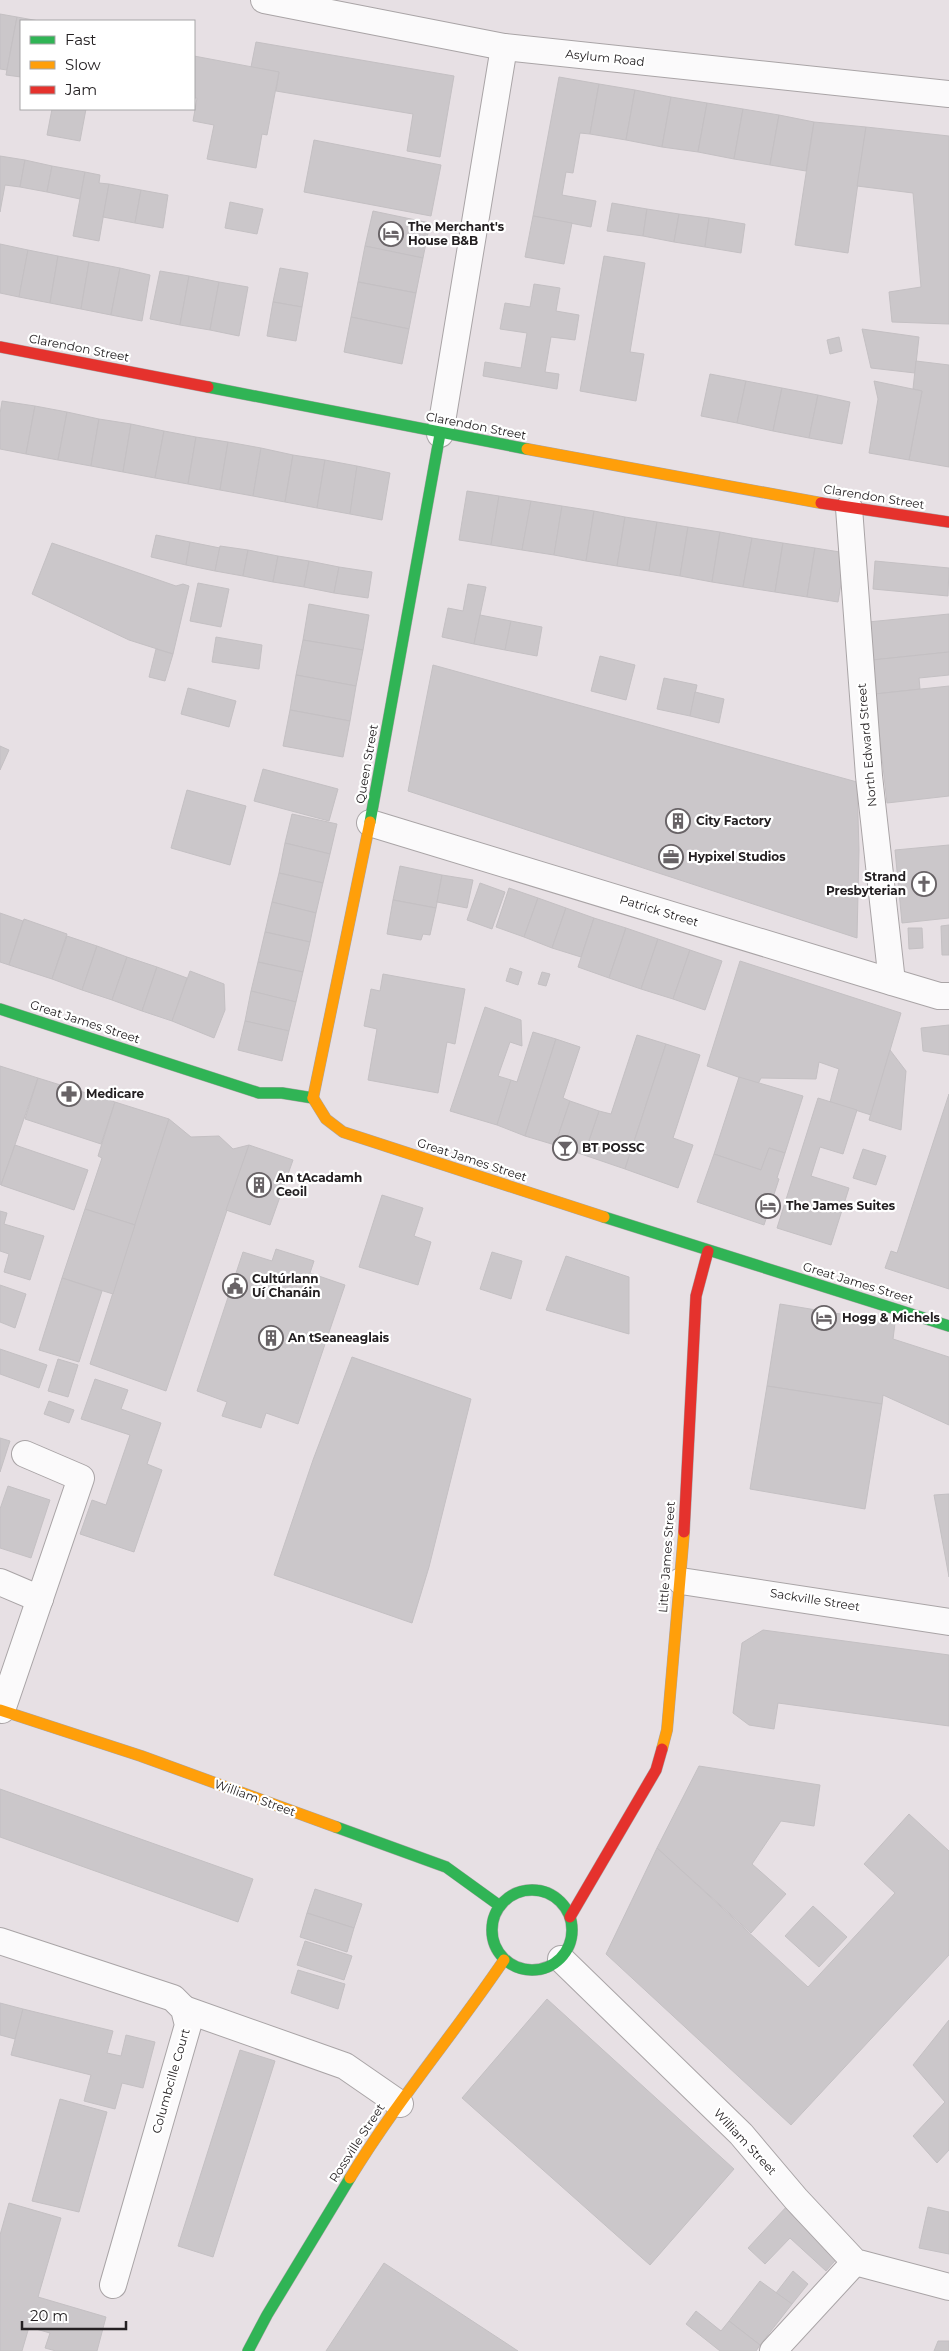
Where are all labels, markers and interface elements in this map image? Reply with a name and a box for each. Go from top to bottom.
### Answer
legend [20,20,195,110]
text: Fast [65,30,96,49]
street label: Asylum Road [565,46,645,69]
text: Slow [65,55,101,74]
text: Jam [64,80,97,99]
place label: The Merchant's House B&B [408,219,505,248]
hotel icon: The Merchant's House B&B [378,221,404,247]
street label: Clarendon Street [28,330,131,365]
street label: Clarendon Street [425,408,528,443]
street label: Clarendon Street [823,481,926,512]
street label: North Edward Street [854,682,879,808]
street label: Queen Street [352,723,381,805]
building icon: City Factory [665,808,691,834]
place label: City Factory [696,813,772,828]
office icon: Hypixel Studios [658,844,684,870]
place label: Hypixel Studios [688,849,786,864]
place label: Strand Presbyterian [826,869,906,898]
church icon: Strand Presbyterian [911,871,937,897]
street label: Patrick Street [618,891,700,930]
street label: Great James Street [28,997,142,1046]
pharmacy icon: Medicare [56,1081,82,1107]
place label: Medicare [86,1086,145,1101]
street label: Great James Street [415,1135,529,1184]
bar icon: BT POSSC [552,1135,578,1161]
place label: BT POSSC [582,1140,645,1155]
place label: An tAcadamh Ceoil [275,1170,362,1199]
building icon: An tAcadamh Ceoil [246,1172,272,1198]
hotel icon: The James Suites [755,1193,781,1219]
place label: The James Suites [786,1198,896,1213]
street label: Great James Street [801,1259,915,1306]
place label: Cultúrlann Uí Chanáin [252,1271,320,1300]
public building icon: Cultúrlann Uí Chanáin [222,1273,248,1299]
hotel icon: Hogg & Michels [811,1305,837,1331]
place label: Hogg & Michels [842,1310,941,1325]
building icon: An tSeaneaglais [258,1325,284,1351]
place label: An tSeaneaglais [287,1330,390,1345]
street label: Little James Street [655,1501,678,1613]
street label: Sackville Street [769,1585,861,1614]
street label: William Street [213,1776,298,1819]
street label: Columbcille Court [148,2027,193,2135]
street label: Rossville Street [326,2101,388,2185]
street label: William Street [711,2105,780,2178]
scale bar [22,2298,126,2330]
text: 20 m [30,2306,68,2325]

